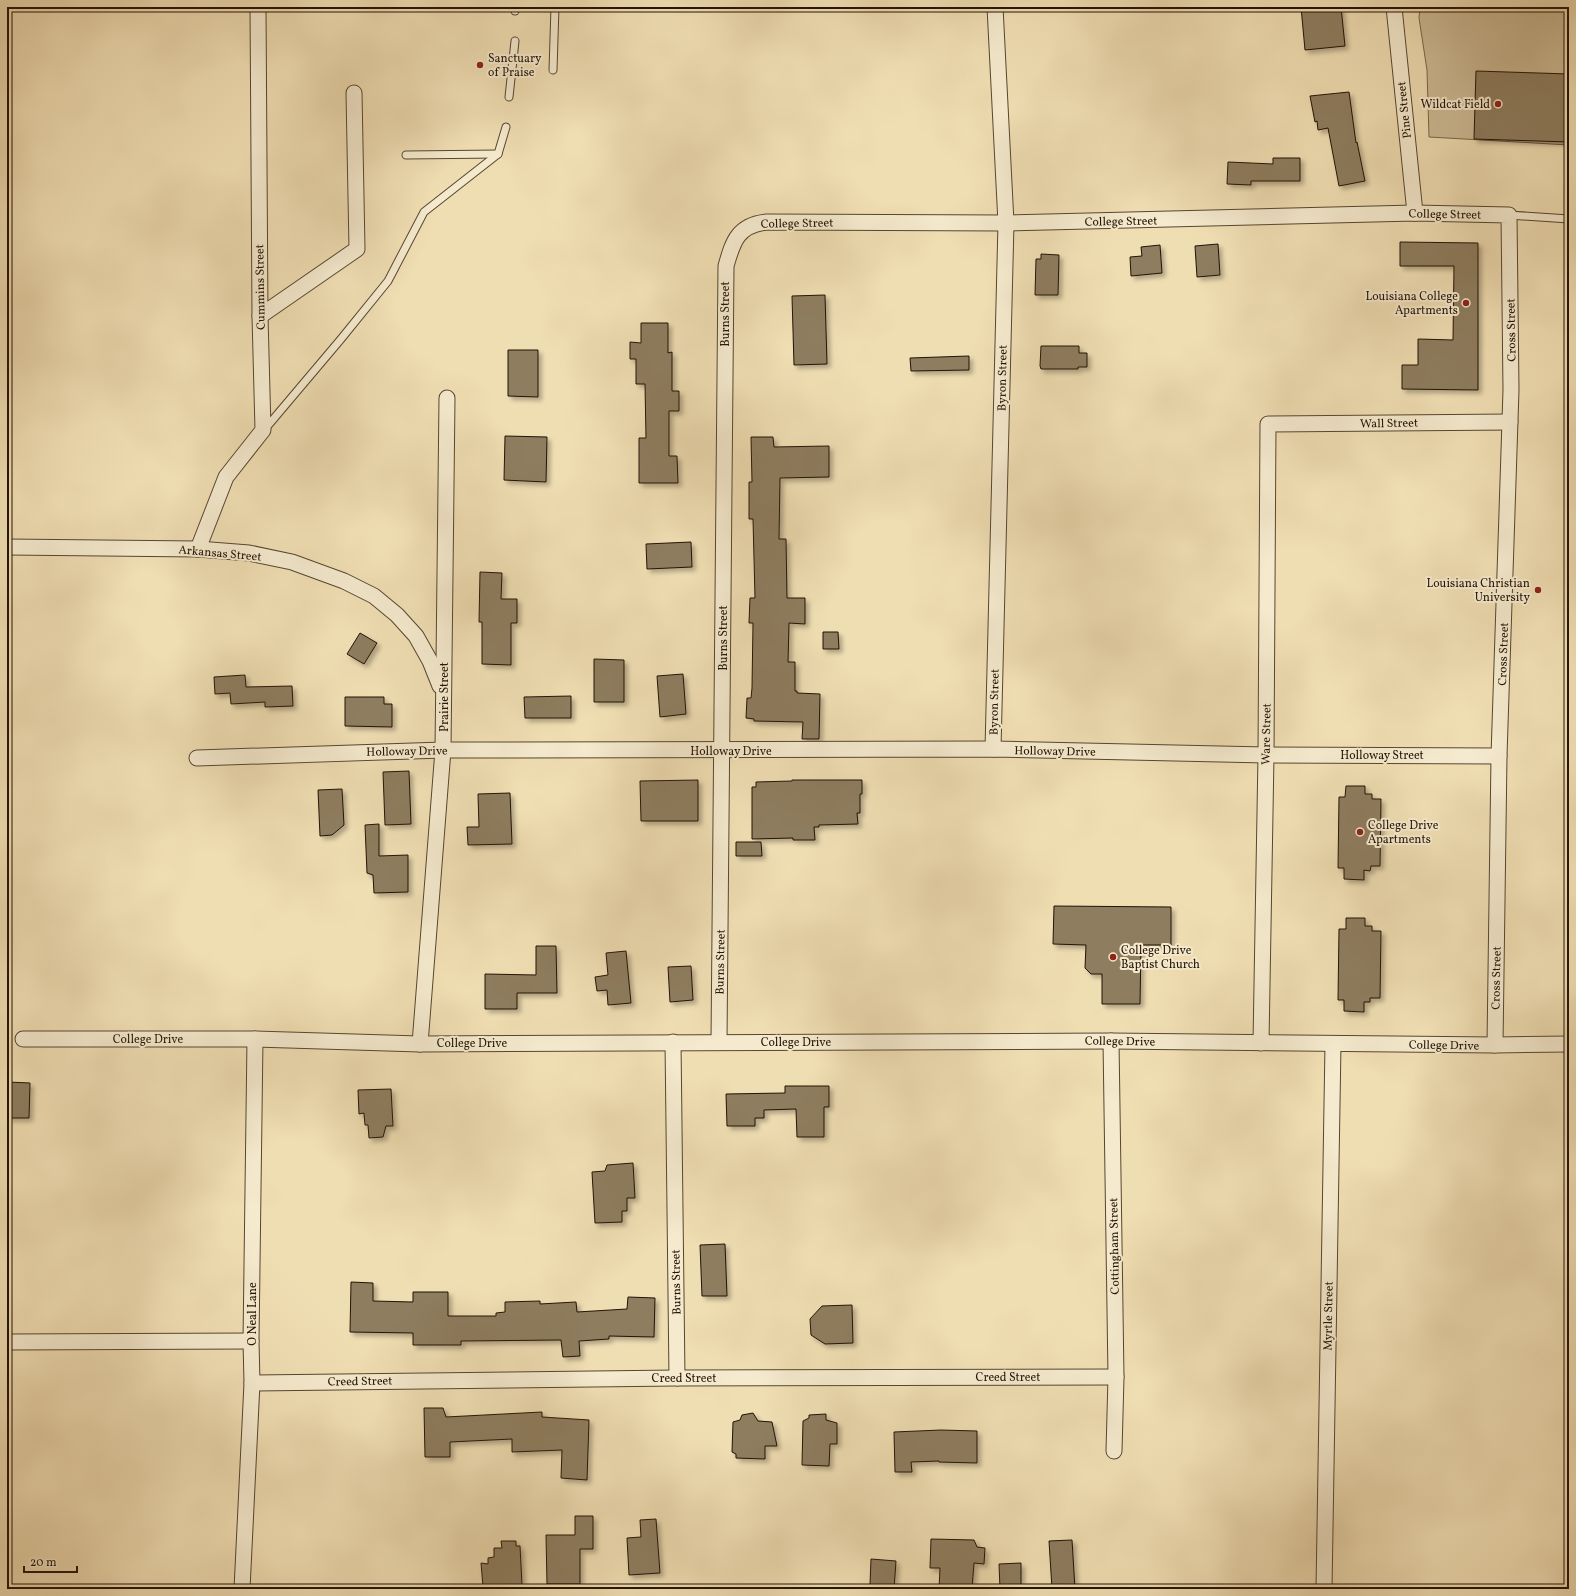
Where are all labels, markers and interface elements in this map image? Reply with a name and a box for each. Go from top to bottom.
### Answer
place label: Sanctuary of Praise [488,51,542,81]
marker: Sanctuary of Praise [475,60,485,70]
street label: Pine Street [1394,81,1416,139]
place label: Wildcat Field [1421,97,1490,113]
marker: Wildcat Field [1493,99,1503,109]
street label: College Street [1409,206,1481,224]
street label: College Street [1085,213,1157,231]
street label: College Street [761,215,833,233]
street label: Cummins Street [252,244,270,330]
street label: Burns Street [718,281,734,347]
place label: Louisiana College Apartments [1365,289,1458,319]
marker: Louisiana College Apartments [1461,298,1471,308]
street label: Cross Street [1503,298,1521,362]
street label: Byron Street [994,345,1012,411]
street label: Wall Street [1360,415,1418,433]
street label: Arkansas Street [178,542,262,566]
place label: Louisiana Christian University [1427,576,1531,606]
marker: Louisiana Christian University [1533,585,1543,595]
street label: Burns Street [716,605,732,671]
street label: Cross Street [1495,622,1513,686]
street label: Prairie Street [437,662,453,732]
street label: Byron Street [986,669,1004,735]
street label: Ware Street [1258,703,1276,765]
street label: Holloway Drive [366,743,448,761]
street label: Holloway Drive [1014,743,1096,761]
street label: Holloway Drive [690,744,772,760]
street label: Holloway Street [1340,748,1424,764]
place label: College Drive Apartments [1368,818,1439,848]
marker: College Drive Apartments [1355,827,1365,837]
street label: Burns Street [712,929,730,995]
place label: College Drive Baptist Church [1121,943,1200,973]
street label: Cross Street [1488,946,1506,1010]
marker: College Drive Baptist Church [1108,952,1118,962]
street label: College Drive [113,1032,184,1048]
street label: College Drive [1085,1033,1156,1051]
street label: College Drive [761,1035,832,1051]
street label: College Drive [437,1036,508,1052]
street label: College Drive [1409,1037,1480,1055]
street label: Cottingham Street [1106,1197,1124,1295]
street label: Burns Street [668,1249,686,1315]
street label: Myrtle Street [1320,1281,1338,1351]
street label: O Neal Lane [245,1282,261,1346]
street label: Creed Street [976,1370,1040,1386]
street label: Creed Street [652,1371,716,1387]
street label: Creed Street [327,1373,393,1391]
scale bar [24,1548,77,1574]
text: 20 m [30,1555,57,1571]

